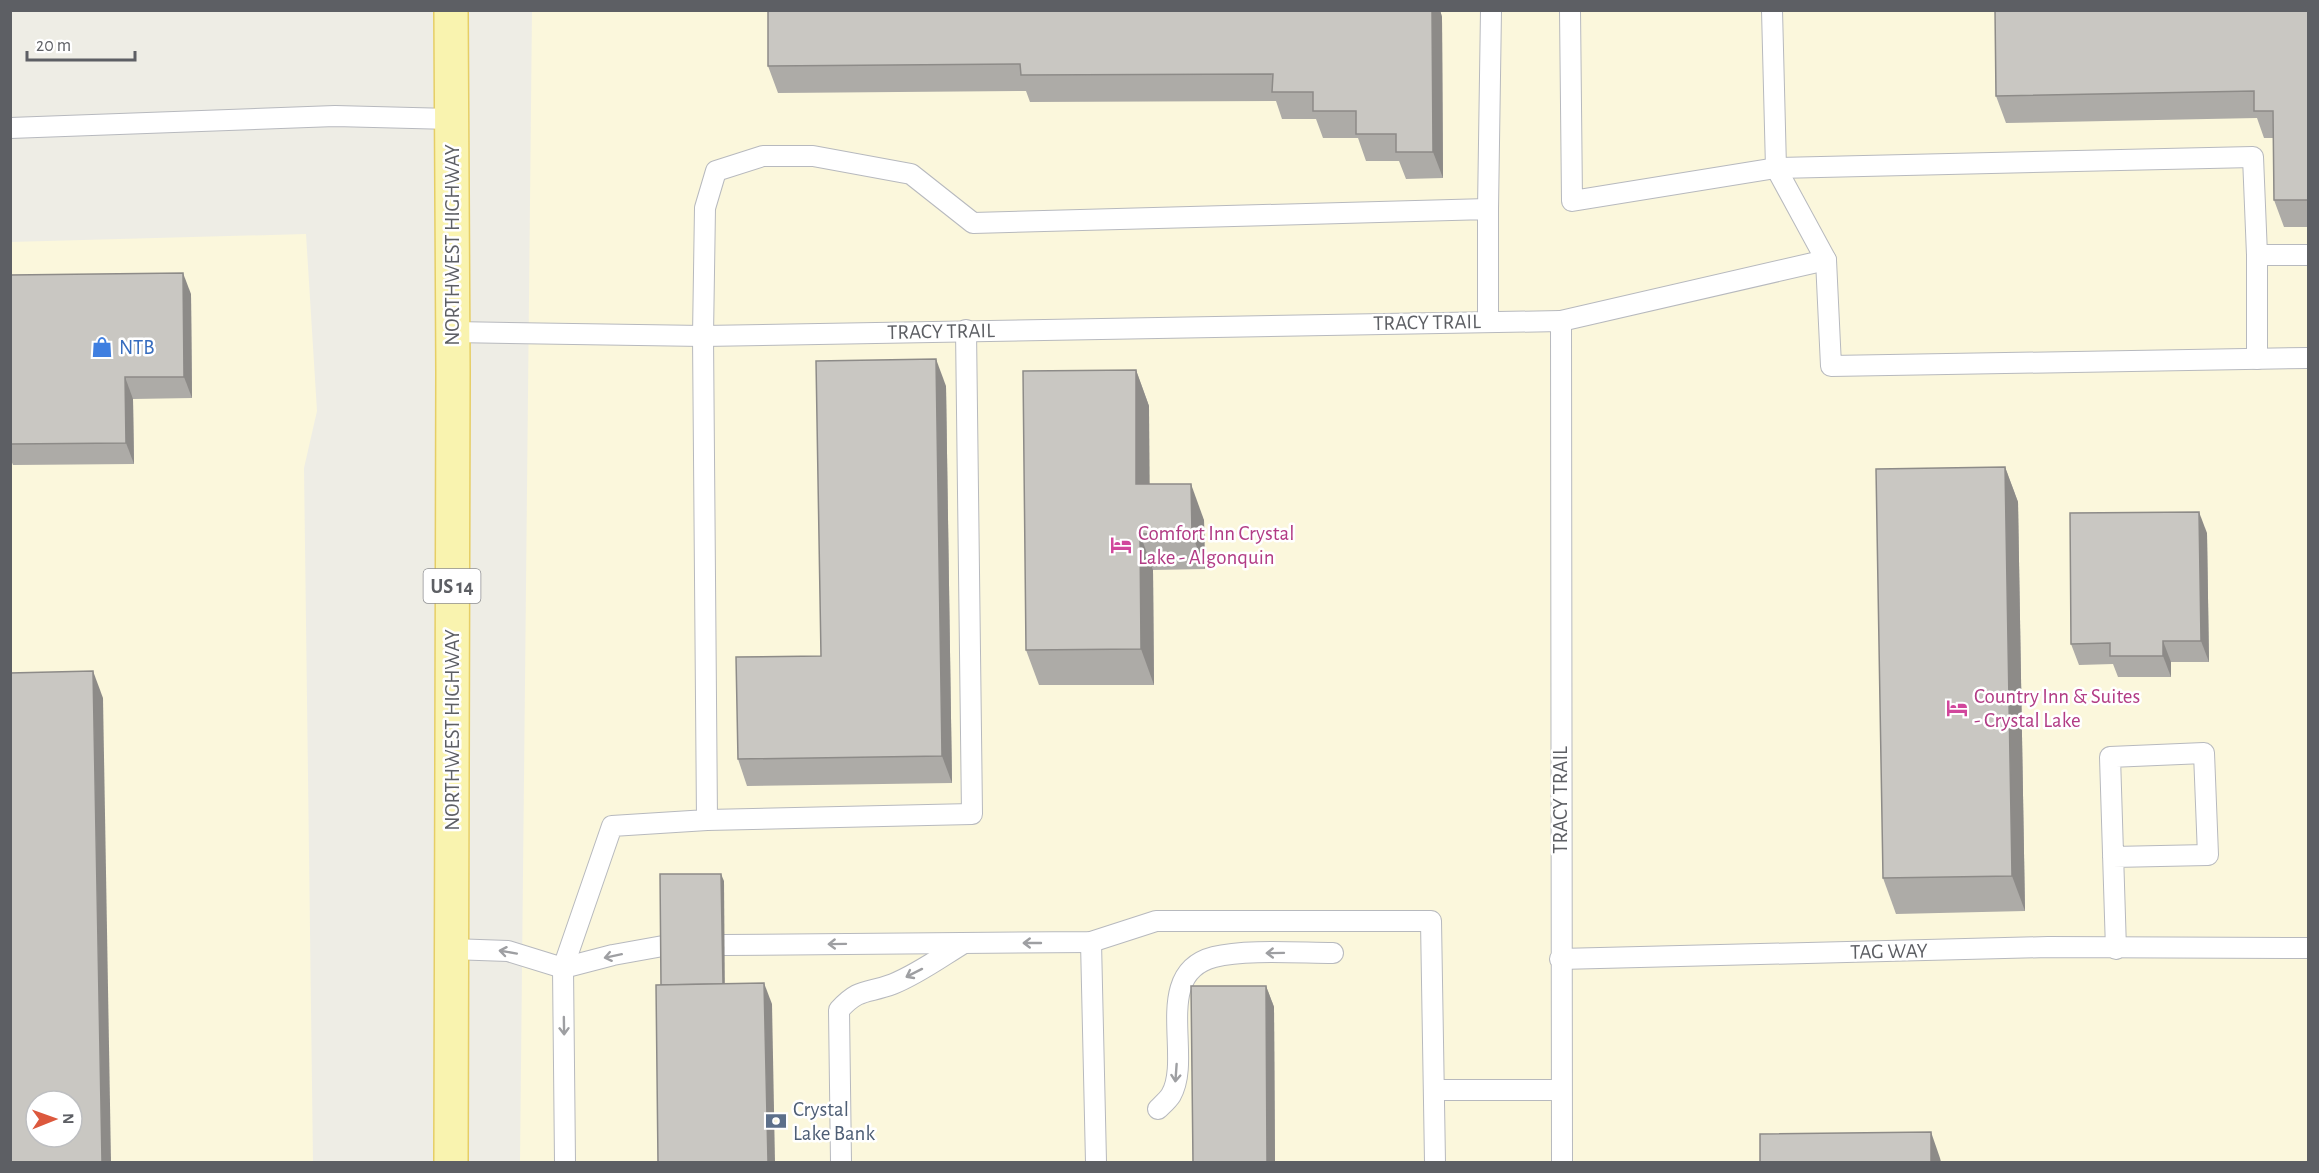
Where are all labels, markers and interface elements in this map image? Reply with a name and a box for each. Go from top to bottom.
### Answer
scale bar [27,24,135,62]
text: 20 m [36,37,71,55]
street label: NORTHWEST HIGHWAY [442,144,463,346]
street label: TRACY TRAIL [1373,311,1481,334]
street label: TRACY TRAIL [887,320,995,343]
shop icon: NTB [90,335,114,359]
place label: NTB [119,337,155,358]
place label: Comfort Inn Crystal Lake - Algonquin [1138,523,1294,568]
hotel icon: Comfort Inn Crystal Lake - Algonquin [1109,533,1133,557]
road number: US 14 [424,569,480,603]
street label: NORTHWEST HIGHWAY [442,629,463,831]
place label: Country Inn & Suites - Crystal Lake [1974,686,2140,731]
hotel icon: Country Inn & Suites - Crystal Lake [1945,696,1969,720]
street label: TRACY TRAIL [1550,746,1571,854]
one-way arrow [1023,937,1043,948]
one-way arrow [828,938,848,950]
street label: TAG WAY [1850,940,1928,963]
one-way arrow [499,947,519,958]
one-way arrow [1265,947,1285,959]
one-way arrow [604,950,623,962]
one-way arrow [905,968,923,980]
one-way arrow [558,1016,570,1036]
one-way arrow [1170,1063,1181,1083]
north arrow [24,1089,84,1149]
place label: Crystal Lake Bank [793,1099,875,1144]
bank icon: Crystal Lake Bank [764,1109,788,1133]
text: N [60,1113,76,1124]

